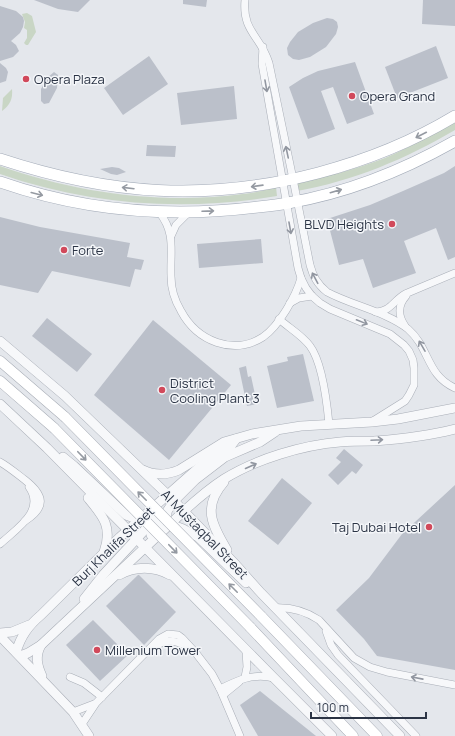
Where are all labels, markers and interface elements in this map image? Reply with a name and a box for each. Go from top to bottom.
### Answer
place label: Opera Plaza [34,70,105,88]
marker: Opera Plaza [21,74,31,84]
one-way arrow [262,79,270,92]
place label: Opera Grand [360,87,435,105]
marker: Opera Grand [347,91,357,101]
one-way arrow [415,132,427,139]
one-way arrow [283,146,291,159]
one-way arrow [251,182,264,190]
one-way arrow [122,184,135,192]
one-way arrow [329,187,342,194]
one-way arrow [31,190,44,198]
one-way arrow [201,207,214,215]
place label: BLVD Heights [304,215,384,233]
marker: BLVD Heights [387,219,397,229]
one-way arrow [287,221,295,234]
place label: Forte [72,241,104,259]
marker: Forte [59,245,69,255]
one-way arrow [311,273,318,285]
one-way arrow [356,319,368,326]
one-way arrow [417,340,425,352]
place label: District Cooling Plant 3 [170,374,260,407]
marker: District Cooling Plant 3 [157,385,167,395]
one-way arrow [370,437,383,444]
one-way arrow [77,451,87,461]
one-way arrow [244,462,256,470]
street label: Al Mustaqbal Street [157,485,253,583]
one-way arrow [137,491,147,501]
street label: Burj Khalifa Street [68,502,158,590]
place label: Taj Dubai Hotel [332,518,421,536]
marker: Taj Dubai Hotel [424,522,434,532]
one-way arrow [168,544,178,554]
one-way arrow [228,583,238,593]
place label: Millenium Tower [105,641,201,659]
marker: Millenium Tower [92,645,102,655]
one-way arrow [411,674,424,682]
scale bar [311,694,426,720]
text: 100 m [317,699,349,716]

